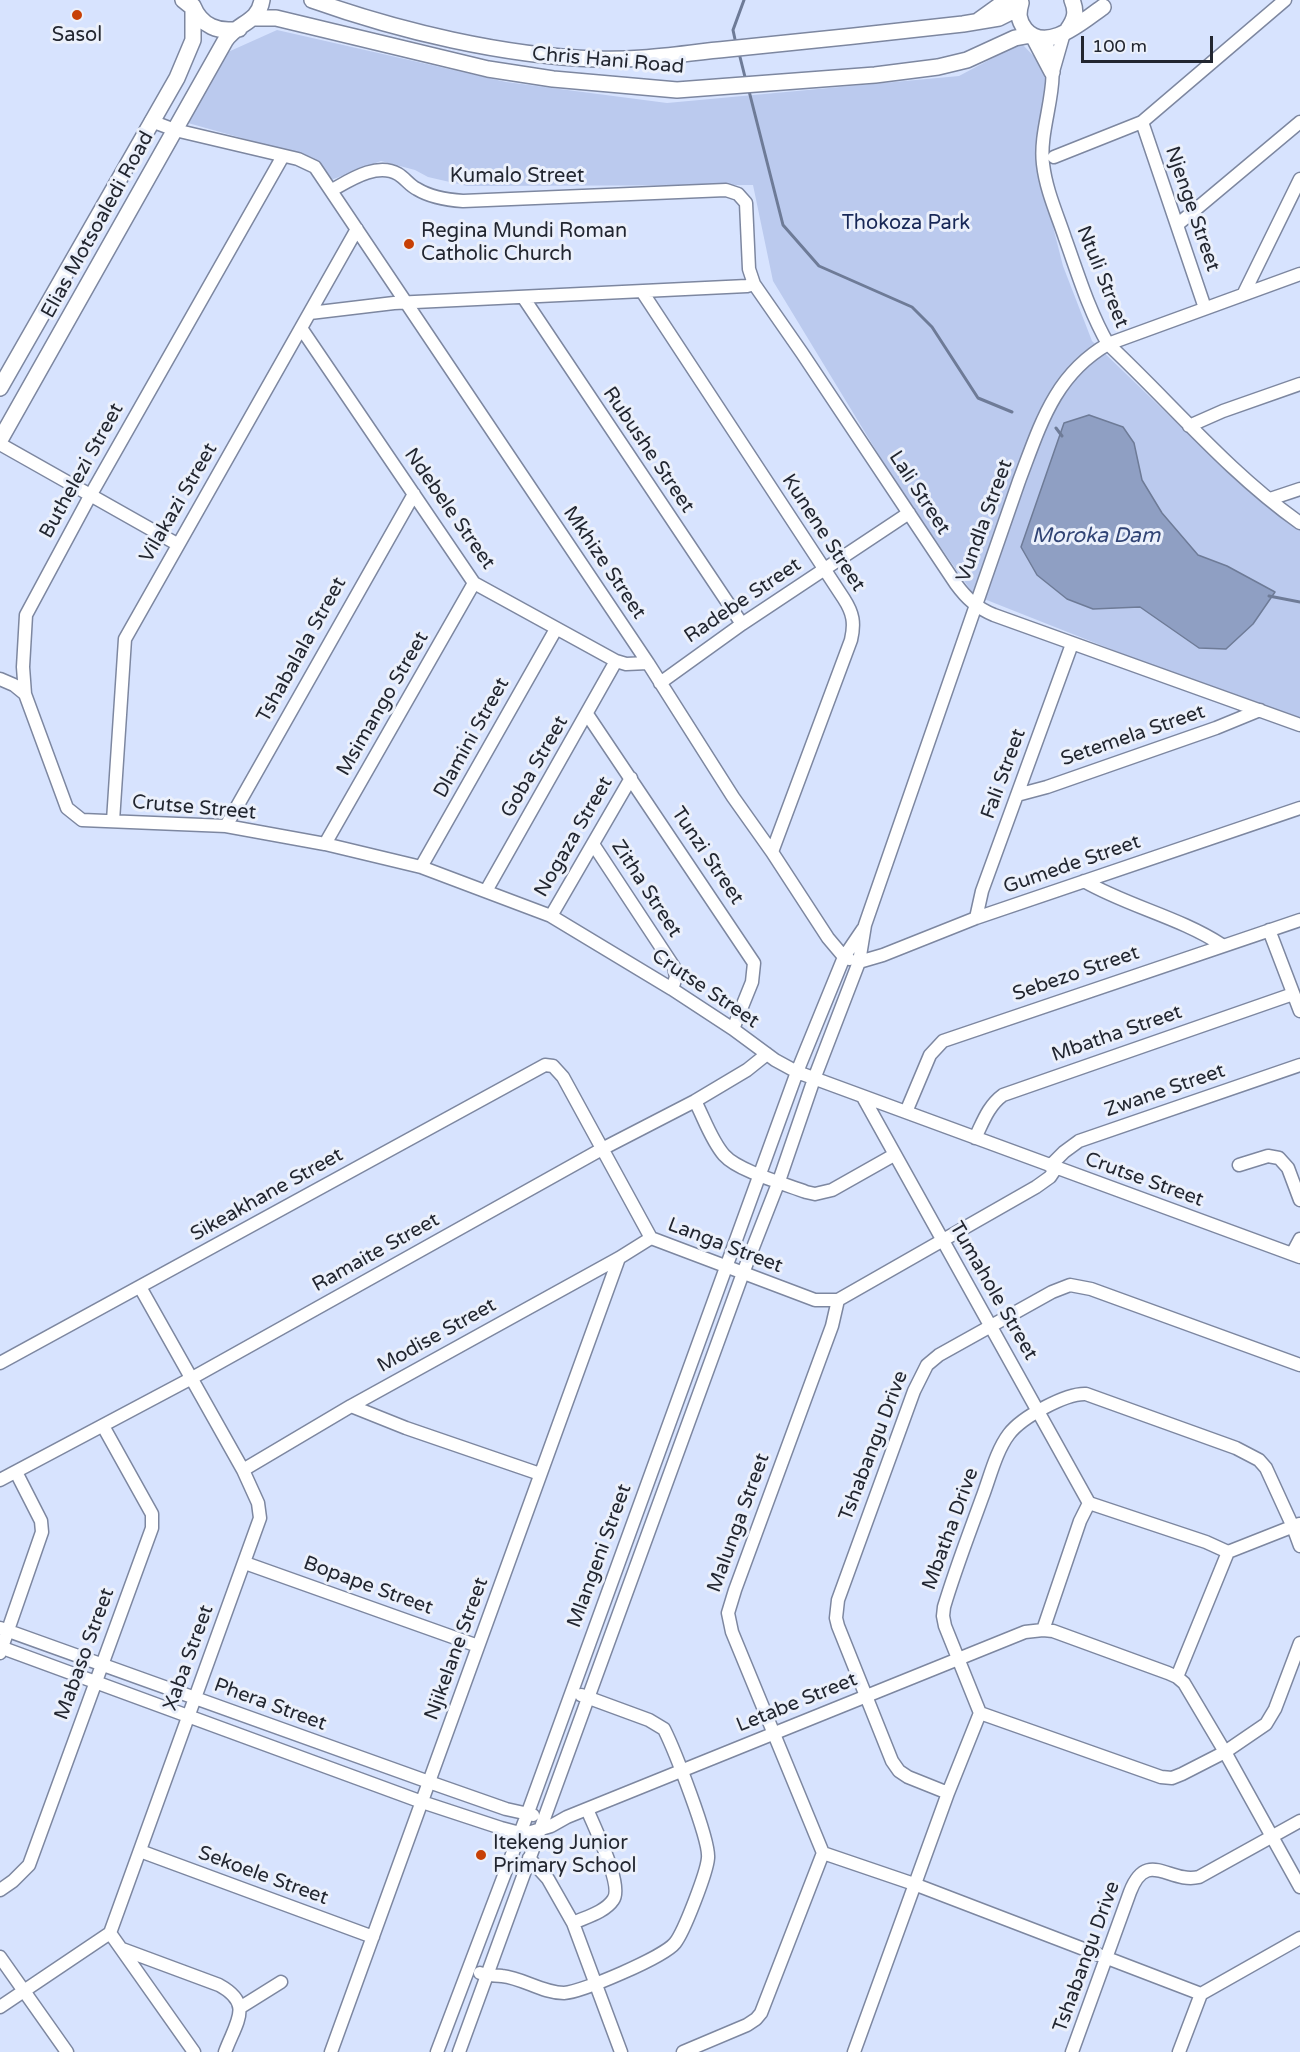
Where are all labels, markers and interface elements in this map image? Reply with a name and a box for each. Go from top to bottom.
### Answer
marker: Sasol [70,8,84,22]
place label: Sasol [52,24,102,48]
scale bar [1084,24,1216,62]
text: 100 m [1092,35,1147,57]
street label: Chris Hani Road [531,42,685,80]
street label: Elias Motsoaledi Road [37,127,159,323]
street label: Njenge Street [1159,143,1225,275]
street label: Kumalo Street [450,165,584,189]
park label: Thokoza Park [842,212,970,236]
place label: Regina Mundi Roman Catholic Church [421,220,627,267]
street label: Ntuli Street [1071,222,1133,332]
marker: Regina Mundi Roman Catholic Church [402,237,416,251]
street label: Rubushe Street [597,382,699,518]
street label: Buthelezi Street [35,399,129,543]
street label: Vilakazi Street [135,439,223,567]
street label: Ndebele Street [398,444,500,574]
street label: Lali Street [883,447,955,539]
street label: Vundla Street [952,456,1018,586]
street label: Kunene Street [776,470,870,596]
street label: Mkhize Street [557,502,651,624]
water label: Moroka Dam [1032,523,1160,549]
street label: Radebe Street [680,553,806,649]
street label: Tshabalala Street [252,573,352,727]
street label: Msimango Street [332,628,434,780]
street label: Dlamini Street [429,674,515,802]
street label: Setemela Street [1058,700,1208,772]
street label: Goba Street [496,712,574,822]
street label: Fali Street [977,726,1031,822]
street label: Nogaza Street [530,772,618,902]
street label: Crutse Street [131,791,257,825]
street label: Tunzi Street [666,803,748,909]
street label: Gumede Street [1000,830,1144,900]
street label: Zitha Street [606,836,686,942]
street label: Sebezo Street [1010,941,1142,1007]
street label: Crutse Street [647,944,763,1034]
street label: Mbatha Street [1049,1000,1185,1068]
street label: Zwane Street [1102,1059,1228,1123]
street label: Sikeakhane Street [187,1143,347,1247]
street label: Crutse Street [1081,1147,1207,1213]
street label: Ramaite Street [308,1208,444,1298]
street label: Langa Street [664,1213,786,1279]
street label: Tumahole Street [944,1218,1042,1364]
street label: Modise Street [373,1293,501,1379]
street label: Tshabangu Drive [834,1367,914,1525]
street label: Malunga Street [703,1450,775,1596]
street label: Mbatha Drive [918,1465,984,1593]
street label: Mlangeni Street [563,1481,637,1631]
street label: Bopape Street [300,1551,436,1621]
street label: Njikelane Street [420,1574,494,1724]
street label: Mabaso Street [50,1585,120,1723]
street label: Xaba Street [159,1602,219,1714]
street label: Letabe Street [733,1668,861,1738]
street label: Phera Street [210,1674,330,1736]
place label: Itekeng Junior Primary School [493,1832,637,1879]
street label: Sekoele Street [195,1841,331,1911]
marker: Itekeng Junior Primary School [474,1848,488,1862]
street label: Tshabangu Drive [1049,1878,1125,2036]

